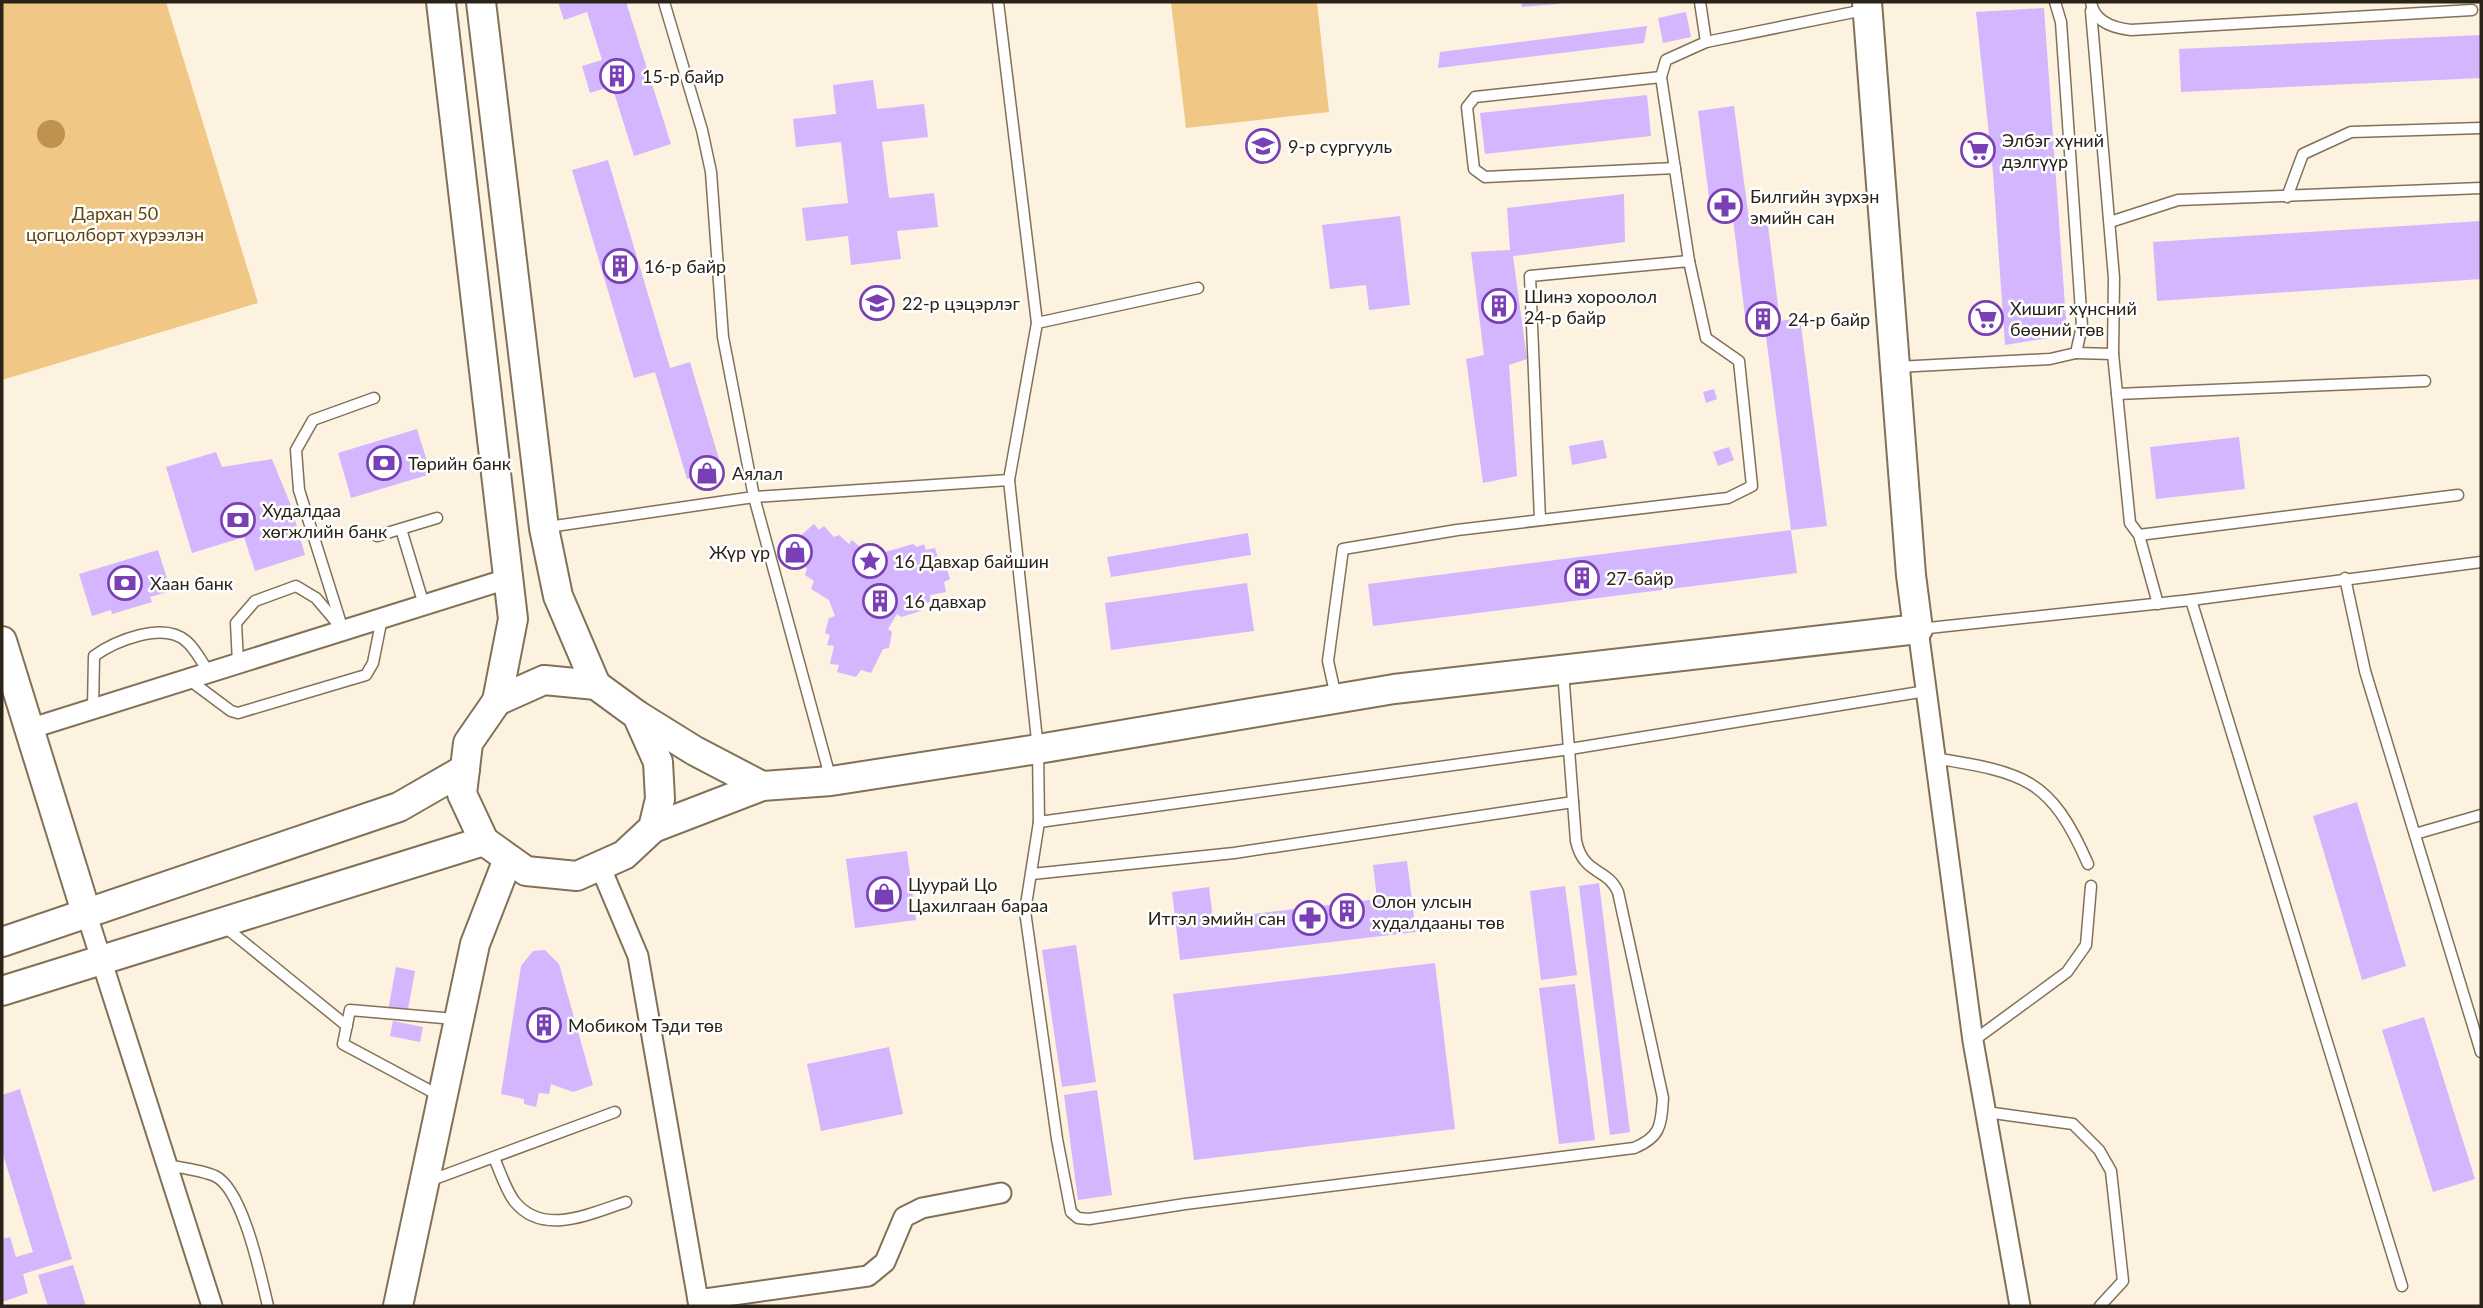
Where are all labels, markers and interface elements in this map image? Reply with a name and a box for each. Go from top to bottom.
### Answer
building icon: 15-р байр [598,57,636,95]
place label: 15-р байр [642,65,724,87]
school or university icon: 9-р сургууль [1244,127,1282,165]
place label: Элбэг хүний дэлгүүр [2002,129,2104,172]
supermarket icon: Элбэг хүний дэлгүүр [1959,131,1997,169]
place label: 9-р сургууль [1288,135,1392,157]
place label: Билгийн зүрхэн эмийн сан [1750,185,1879,228]
pharmacy icon: Билгийн зүрхэн эмийн сан [1706,187,1744,225]
park label: Дархан 50 цогцолборт хүрээлэн [26,202,204,245]
building icon: 16-р байр [601,247,639,285]
place label: 16-р байр [644,255,726,277]
school or university icon: 22-р цэцэрлэг [858,284,896,322]
place label: Шинэ хороолол 24-р байр [1524,285,1657,328]
building icon: Шинэ хороолол 24-р байр [1480,287,1518,325]
place label: 22-р цэцэрлэг [902,292,1020,314]
place label: Хишиг хүнсний бөөний төв [2010,297,2137,340]
supermarket icon: Хишиг хүнсний бөөний төв [1967,299,2005,337]
building icon: 24-р байр [1744,300,1782,338]
place label: 24-р байр [1788,308,1870,330]
bank icon: Төрийн банк [365,444,403,482]
place label: Төрийн банк [408,452,512,474]
shop icon: Аялал [688,454,726,492]
place label: Аялал [732,462,783,484]
place label: Худалдаа хөгжлийн банк [262,499,388,542]
bank icon: Худалдаа хөгжлийн банк [219,501,257,539]
shop icon: Жүр үр [776,533,814,571]
place label: Жүр үр [709,541,770,563]
place icon: 16 Давхар байшин [851,542,889,580]
place label: 16 Давхар байшин [894,550,1049,572]
building icon: 27-байр [1563,559,1601,597]
bank icon: Хаан банк [106,564,144,602]
place label: 27-байр [1606,567,1673,589]
place label: Хаан банк [150,572,234,594]
building icon: 16 давхар [861,582,899,620]
place label: 16 давхар [904,590,986,612]
place label: Цуурай Цо Цахилгаан бараа [908,873,1048,916]
shop icon: Цуурай Цо Цахилгаан бараа [865,875,903,913]
place label: Олон улсын худалдааны төв [1372,890,1505,933]
building icon: Олон улсын худалдааны төв [1328,892,1366,930]
pharmacy icon: Итгэл эмийн сан [1291,899,1329,937]
place label: Итгэл эмийн сан [1148,907,1286,929]
building icon: Мобиком Тэди төв [525,1006,563,1044]
place label: Мобиком Тэди төв [568,1014,723,1036]

